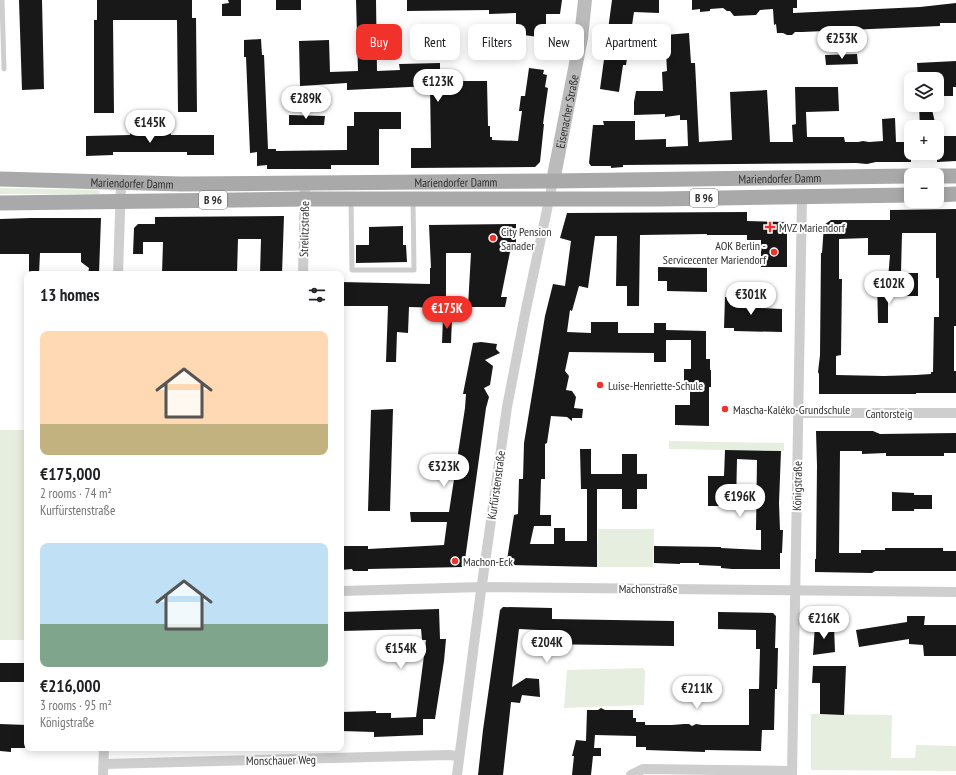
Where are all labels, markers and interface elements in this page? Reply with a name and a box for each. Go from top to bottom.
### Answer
chip: Buy [356,24,402,60]
chip: Rent [410,24,460,60]
chip: Filters [468,24,526,60]
chip: New [534,24,584,60]
chip: Apartment [592,24,671,60]
pin: €253K [814,26,870,60]
text: €253K [826,30,858,47]
pin: €123K [410,69,466,103]
map controls [904,72,944,208]
button: layers [904,72,944,112]
text: €123K [422,73,454,90]
street label: Eisenacher Straße [552,73,581,149]
pin: €289K [278,86,334,120]
text: €289K [290,90,322,107]
pin: €145K [122,110,178,144]
text: €145K [134,114,166,131]
button: + [904,120,944,160]
button: − [904,168,944,208]
street label: Mariendorfer Damm [738,170,822,186]
street label: Mariendorfer Damm [90,174,174,191]
street label: Mariendorfer Damm [414,174,498,190]
road number: B 96 [690,189,718,207]
road number: B 96 [199,191,227,209]
street label: Strelitzstraße [296,201,312,257]
place label: MVZ Mariendorf [779,220,846,235]
marker: MVZ Mariendorf [764,221,776,233]
place label: City Pension Sanader [501,224,551,253]
marker: City Pension Sanader [488,233,498,243]
place label: AOK Berlin - Servicecenter Mariendorf [663,238,767,267]
marker: AOK Berlin - Servicecenter Mariendorf [769,247,779,257]
pin: €102K [861,271,917,305]
text: €102K [873,275,905,292]
pin: €301K [723,282,779,316]
text: 13 homes [40,284,99,306]
icon: filters [306,284,328,306]
text: €301K [735,286,767,303]
pin: €175K [419,296,475,330]
text: €175K [431,300,463,317]
icon: home [148,357,220,429]
place label: Luise-Henriette-Schule [608,378,703,393]
marker: Luise-Henriette-Schule [595,380,605,390]
place label: Mascha-Kaléko-Grundschule [733,402,850,417]
marker: Mascha-Kaléko-Grundschule [720,404,730,414]
street label: Cantorsteig [865,406,913,421]
street label: Kurfürstenstraße [484,450,508,520]
pin: €323K [416,454,472,488]
text: €323K [428,458,460,475]
street label: Königstraße [789,461,805,511]
text: €175,000 [40,463,101,485]
pin: €196K [712,484,768,518]
text: 2 rooms · 74 m² [40,485,112,502]
text: €196K [724,488,756,505]
text: Kurfürstenstraße [40,502,115,519]
place label: Machon-Eck [463,554,513,569]
marker: Machon-Eck [450,556,460,566]
icon: home [148,569,220,641]
street label: Machonstraße [619,581,677,596]
pin: €216K [796,606,852,640]
text: €216K [808,610,840,627]
pin: €204K [519,630,575,664]
text: €204K [531,634,563,651]
pin: €154K [373,636,429,670]
text: €154K [385,640,417,657]
text: €216,000 [40,675,101,697]
pin: €211K [669,676,725,710]
text: €211K [681,680,713,697]
text: 3 rooms · 95 m² [40,697,112,714]
text: Königstraße [40,714,94,731]
street label: Monschauer Weg [246,752,316,768]

